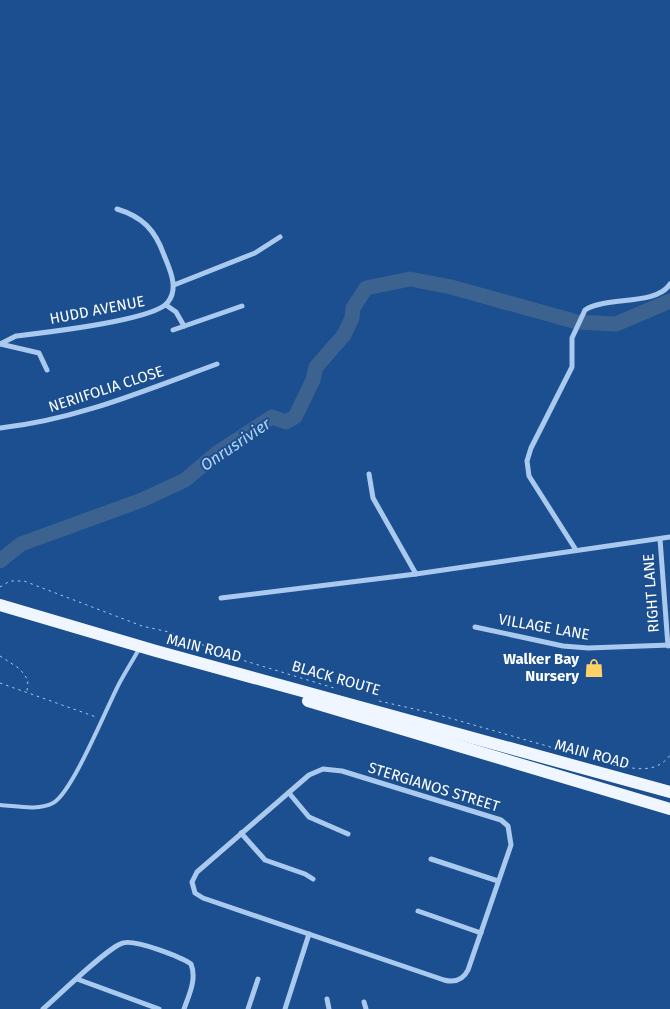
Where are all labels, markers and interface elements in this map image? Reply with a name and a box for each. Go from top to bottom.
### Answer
street label: HUDD AVENUE [48,292,146,328]
street label: NERIIFOLIA CLOSE [46,362,166,416]
water label: Onrusrivier [197,414,275,475]
street label: RIGHT LANE [639,553,663,633]
street label: VILLAGE LANE [497,610,591,644]
street label: MAIN ROAD [165,630,243,666]
place label: Walker Bay Nursery [503,650,579,685]
street label: BLACK ROUTE [290,657,382,699]
shop icon: Walker Bay Nursery [583,657,605,679]
street label: MAIN ROAD [553,735,631,773]
street label: STERGIANOS STREET [366,758,502,816]

